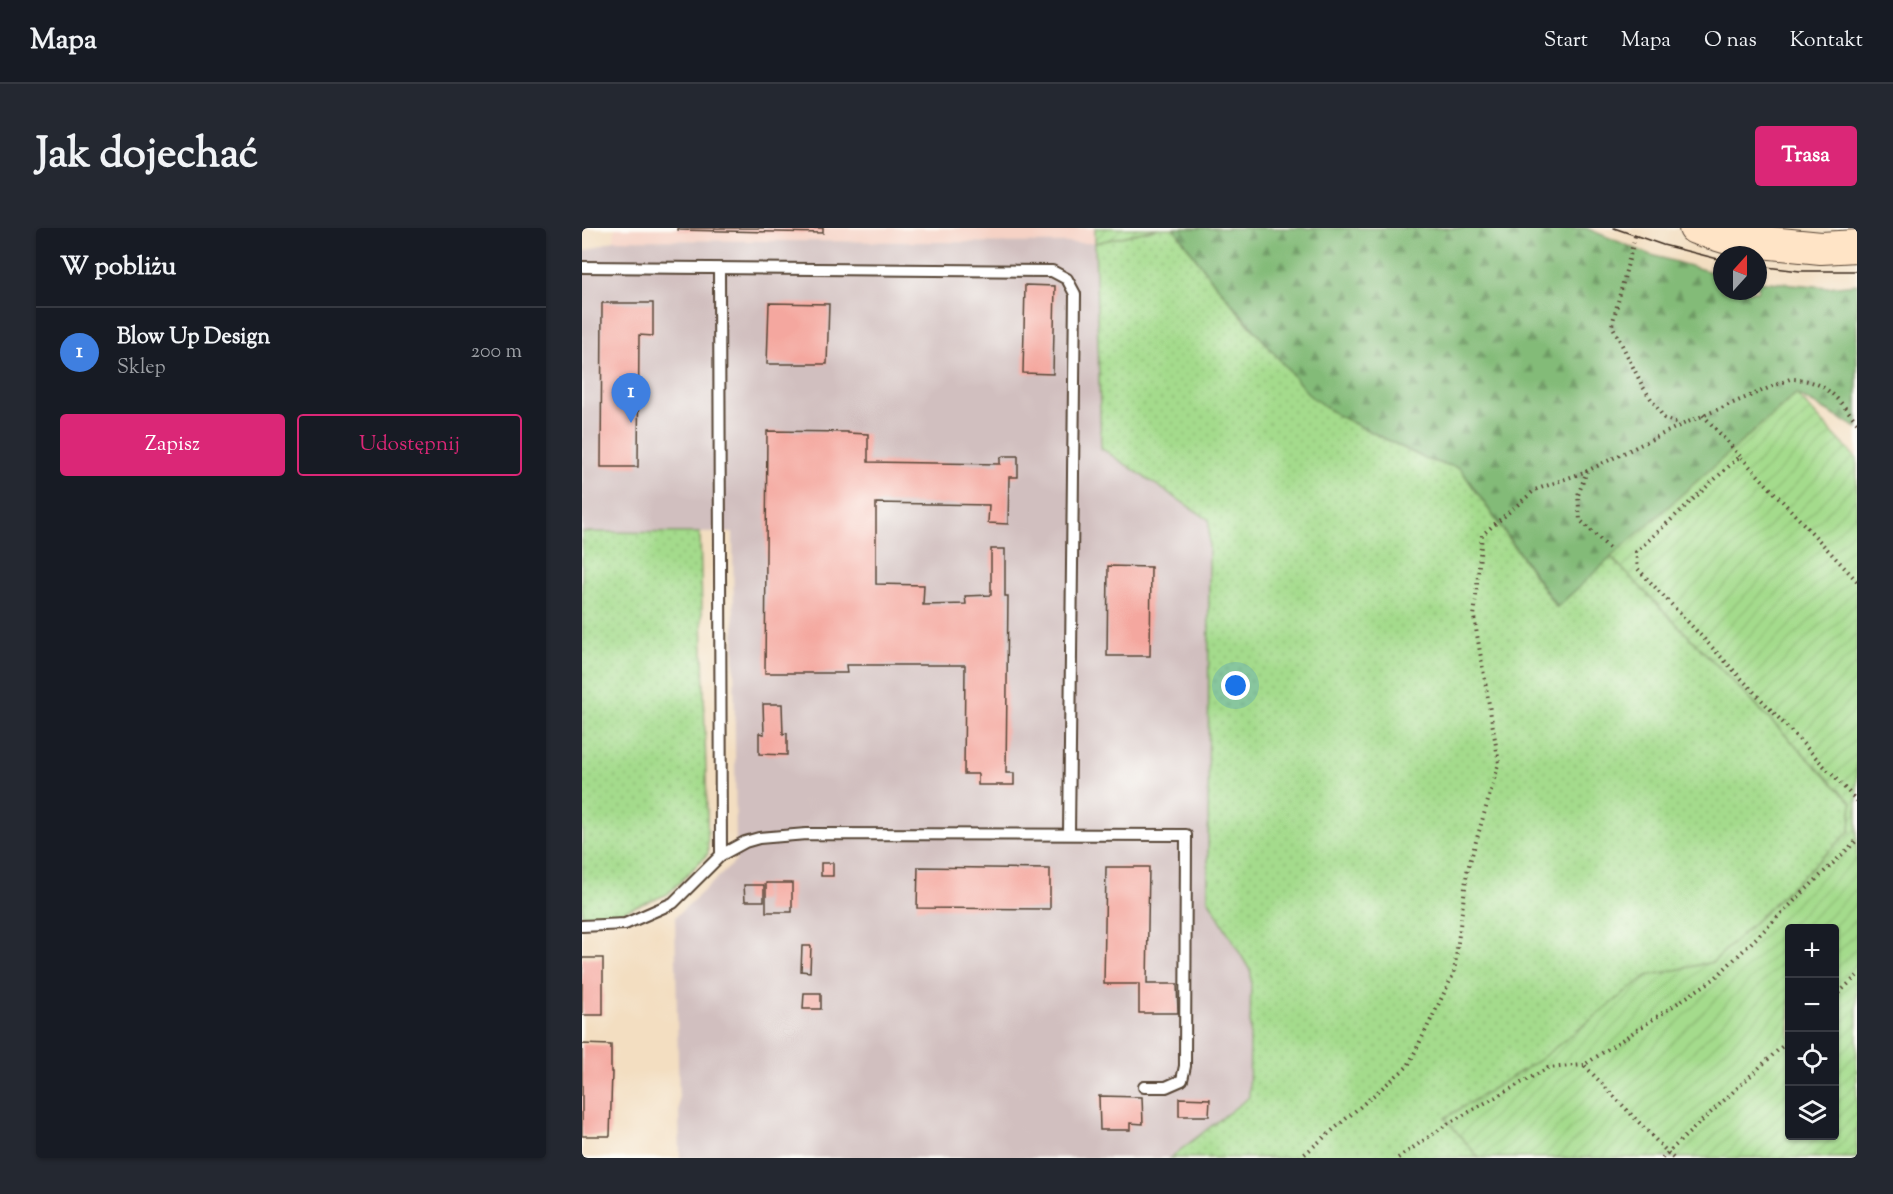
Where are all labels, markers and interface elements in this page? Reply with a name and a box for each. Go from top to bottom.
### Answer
text: Mapa [30,21,97,61]
text: Start [1544,26,1588,56]
text: Mapa [1621,26,1671,56]
text: O nas [1704,26,1757,56]
text: Kontakt [1790,26,1863,56]
text: Jak dojechać [36,126,258,186]
button: Trasa [1755,126,1857,186]
north arrow [1713,246,1767,300]
text: W pobliżu [60,249,176,286]
text: Blow Up Design [117,322,270,354]
text: 1 [76,338,83,367]
text: 200 m [471,338,522,367]
text: Sklep [117,354,166,383]
pin: 1 [611,374,650,423]
button: Zapisz [60,414,285,476]
button: Udostępnij [297,414,522,476]
your location [1221,671,1250,700]
map controls [1785,924,1839,1140]
button: + [1785,924,1839,978]
button: − [1785,978,1839,1032]
button: locate [1785,1032,1839,1086]
button: layers [1785,1086,1839,1140]

